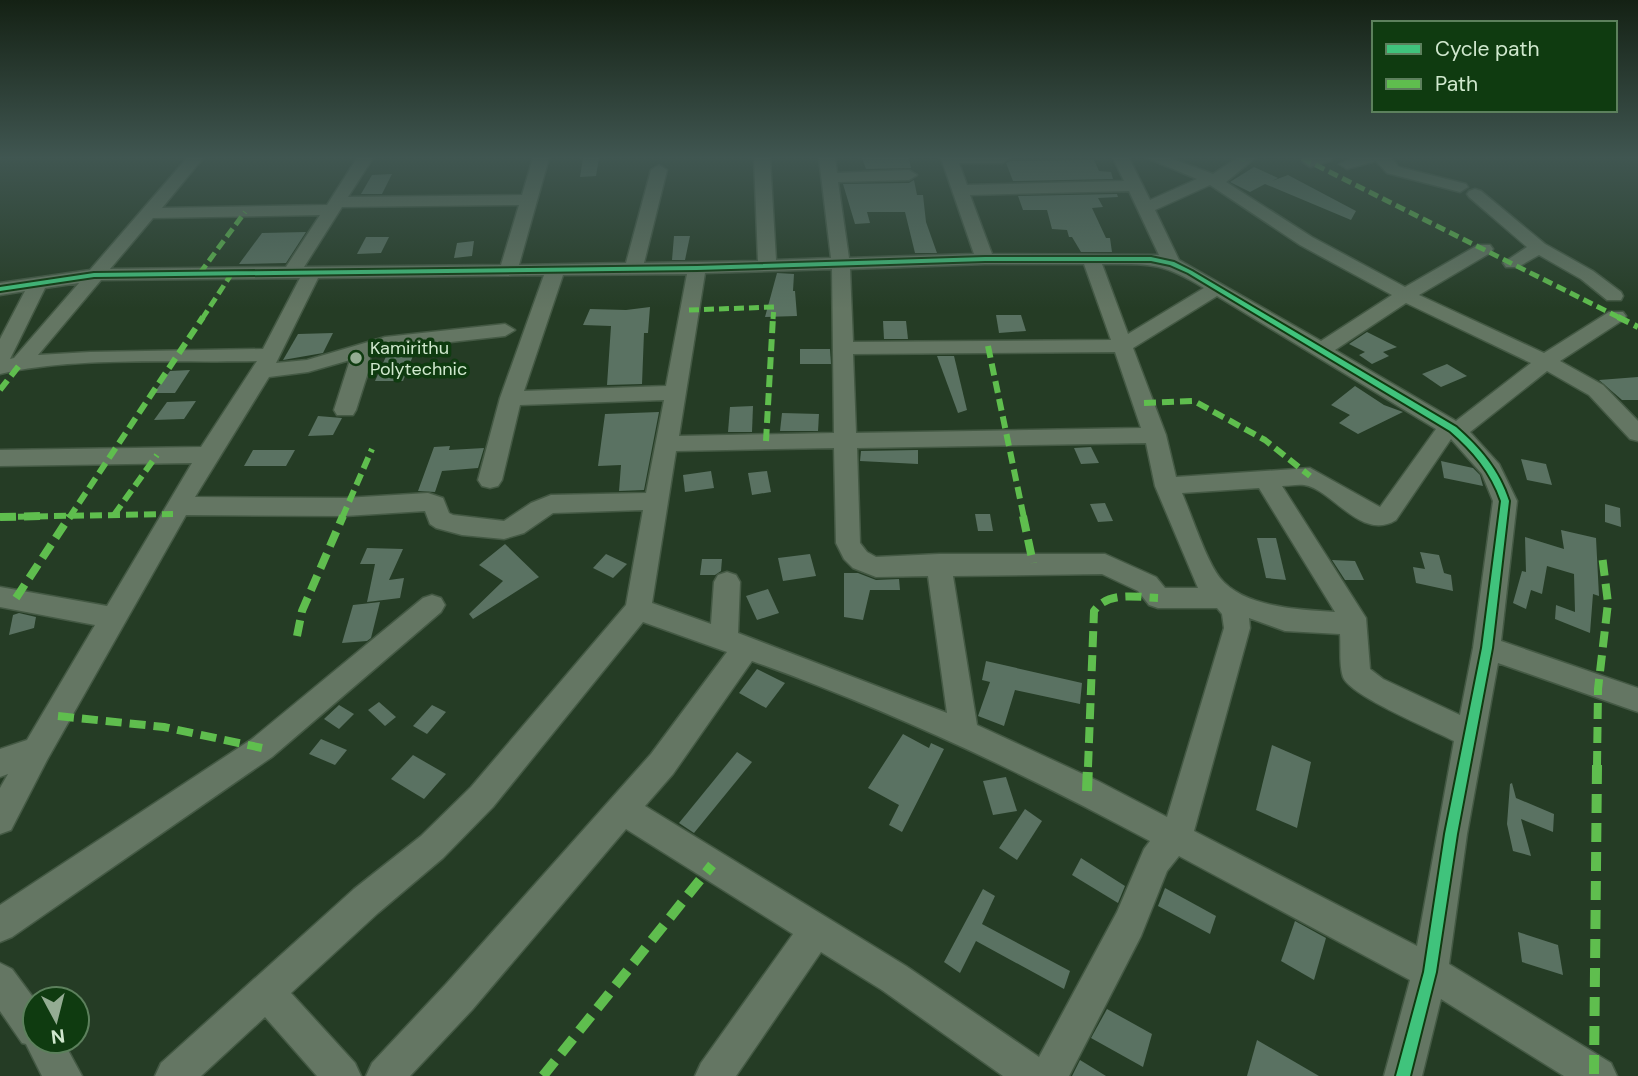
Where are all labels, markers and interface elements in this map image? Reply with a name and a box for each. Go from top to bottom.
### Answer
legend [1372,21,1617,112]
text: Cycle path [1435,35,1540,63]
text: Path [1435,70,1478,98]
place label: Kamirithu Polytechnic [370,336,467,381]
marker: Kamirithu Polytechnic [348,350,364,366]
north arrow [21,985,91,1055]
text: N [50,1023,66,1050]

